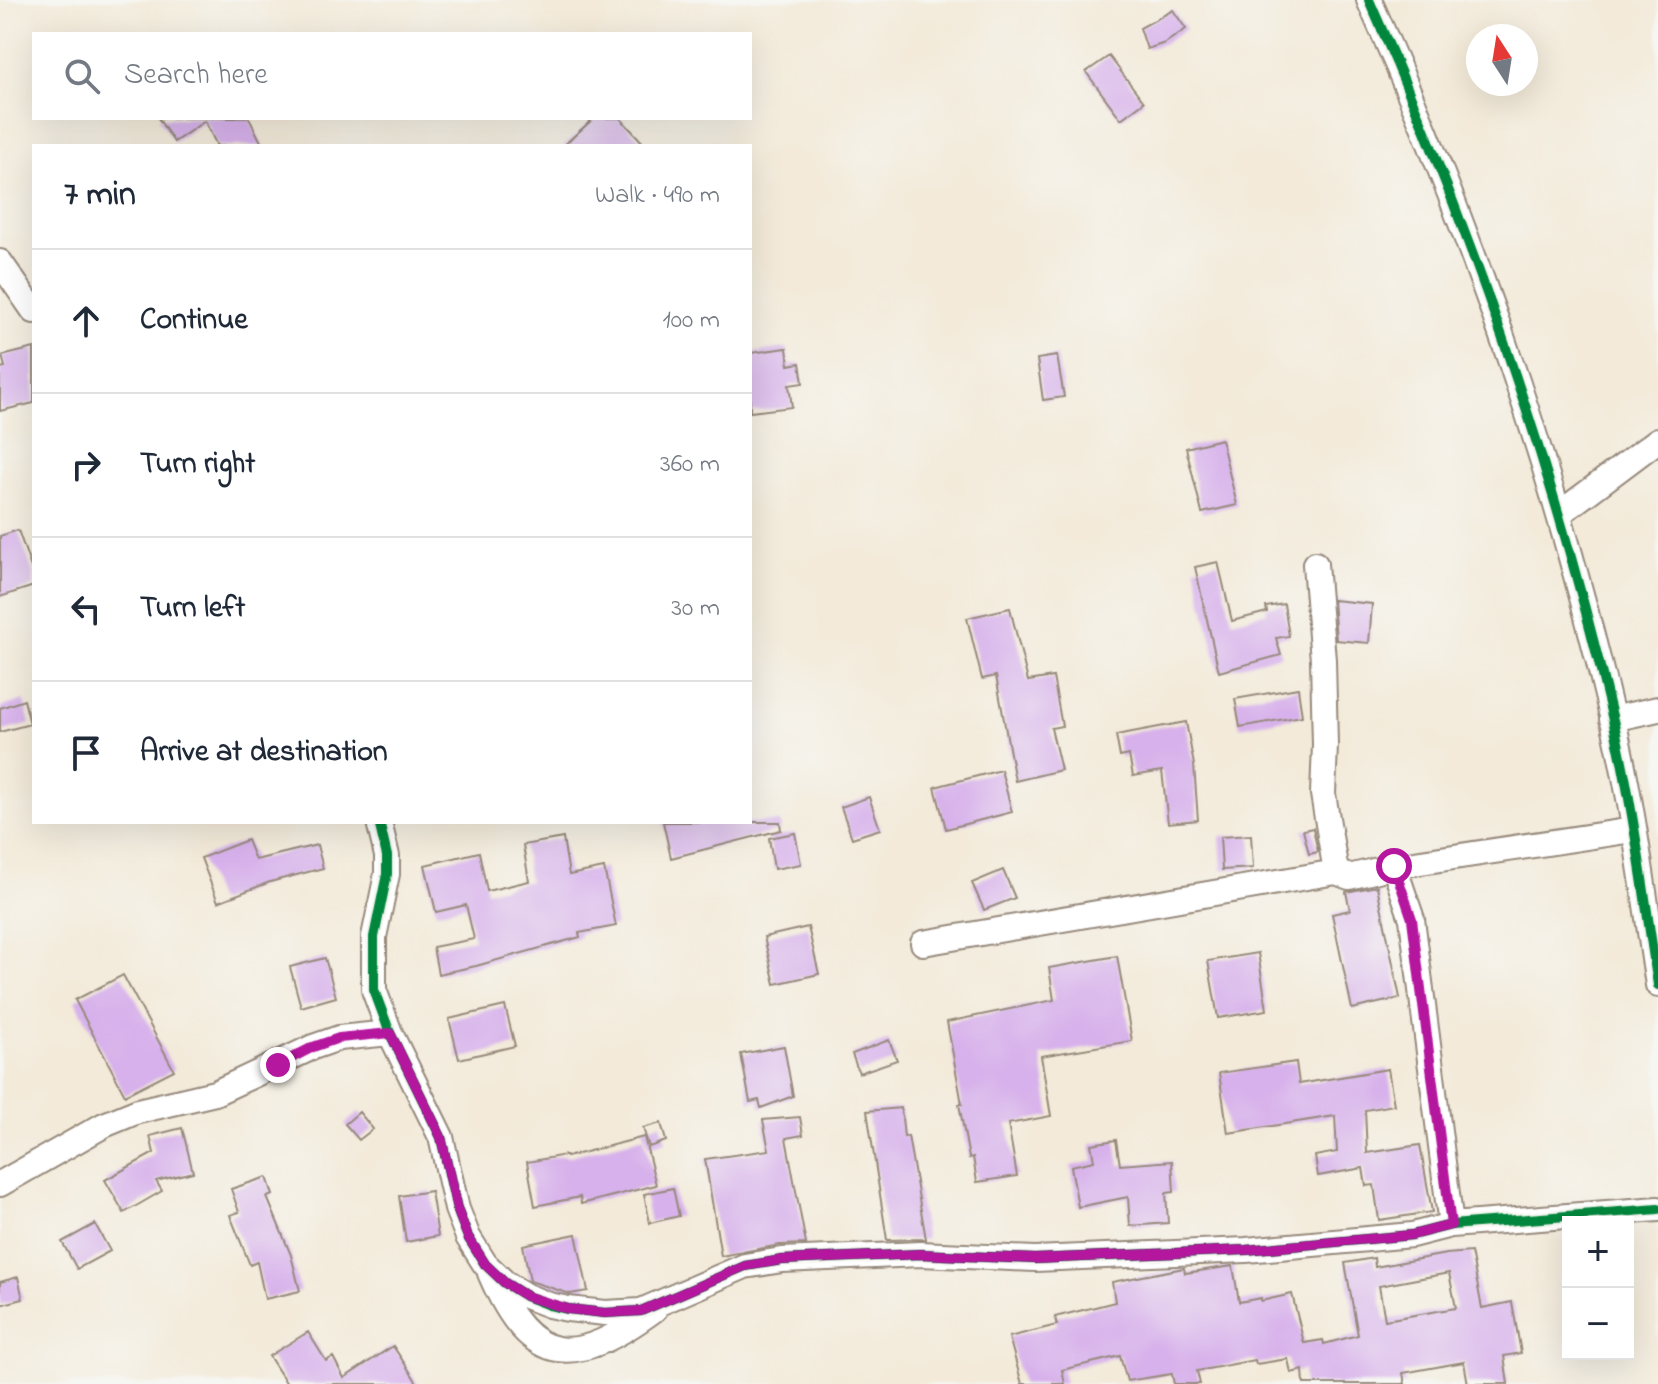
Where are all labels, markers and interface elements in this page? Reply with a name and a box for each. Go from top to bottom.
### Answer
north arrow [1466,24,1538,96]
search box [32,32,752,120]
icon: search [60,54,104,98]
text: Search here [124,54,268,98]
text: 7 min [64,171,136,221]
text: Walk · 490 m [595,177,720,215]
icon: ahead [64,299,108,343]
text: Continue [140,299,248,343]
text: 100 m [663,302,720,340]
icon: right [64,443,108,487]
text: Turn right [140,443,255,487]
text: 360 m [660,446,720,484]
icon: left [64,587,108,631]
text: Turn left [140,587,245,631]
text: 30 m [671,590,720,628]
icon: arrive [64,731,108,775]
text: Arrive at destination [140,731,388,775]
route start [1376,848,1412,884]
route end [260,1047,296,1083]
map controls [1562,1216,1634,1360]
button: + [1562,1216,1634,1288]
button: − [1562,1288,1634,1360]

